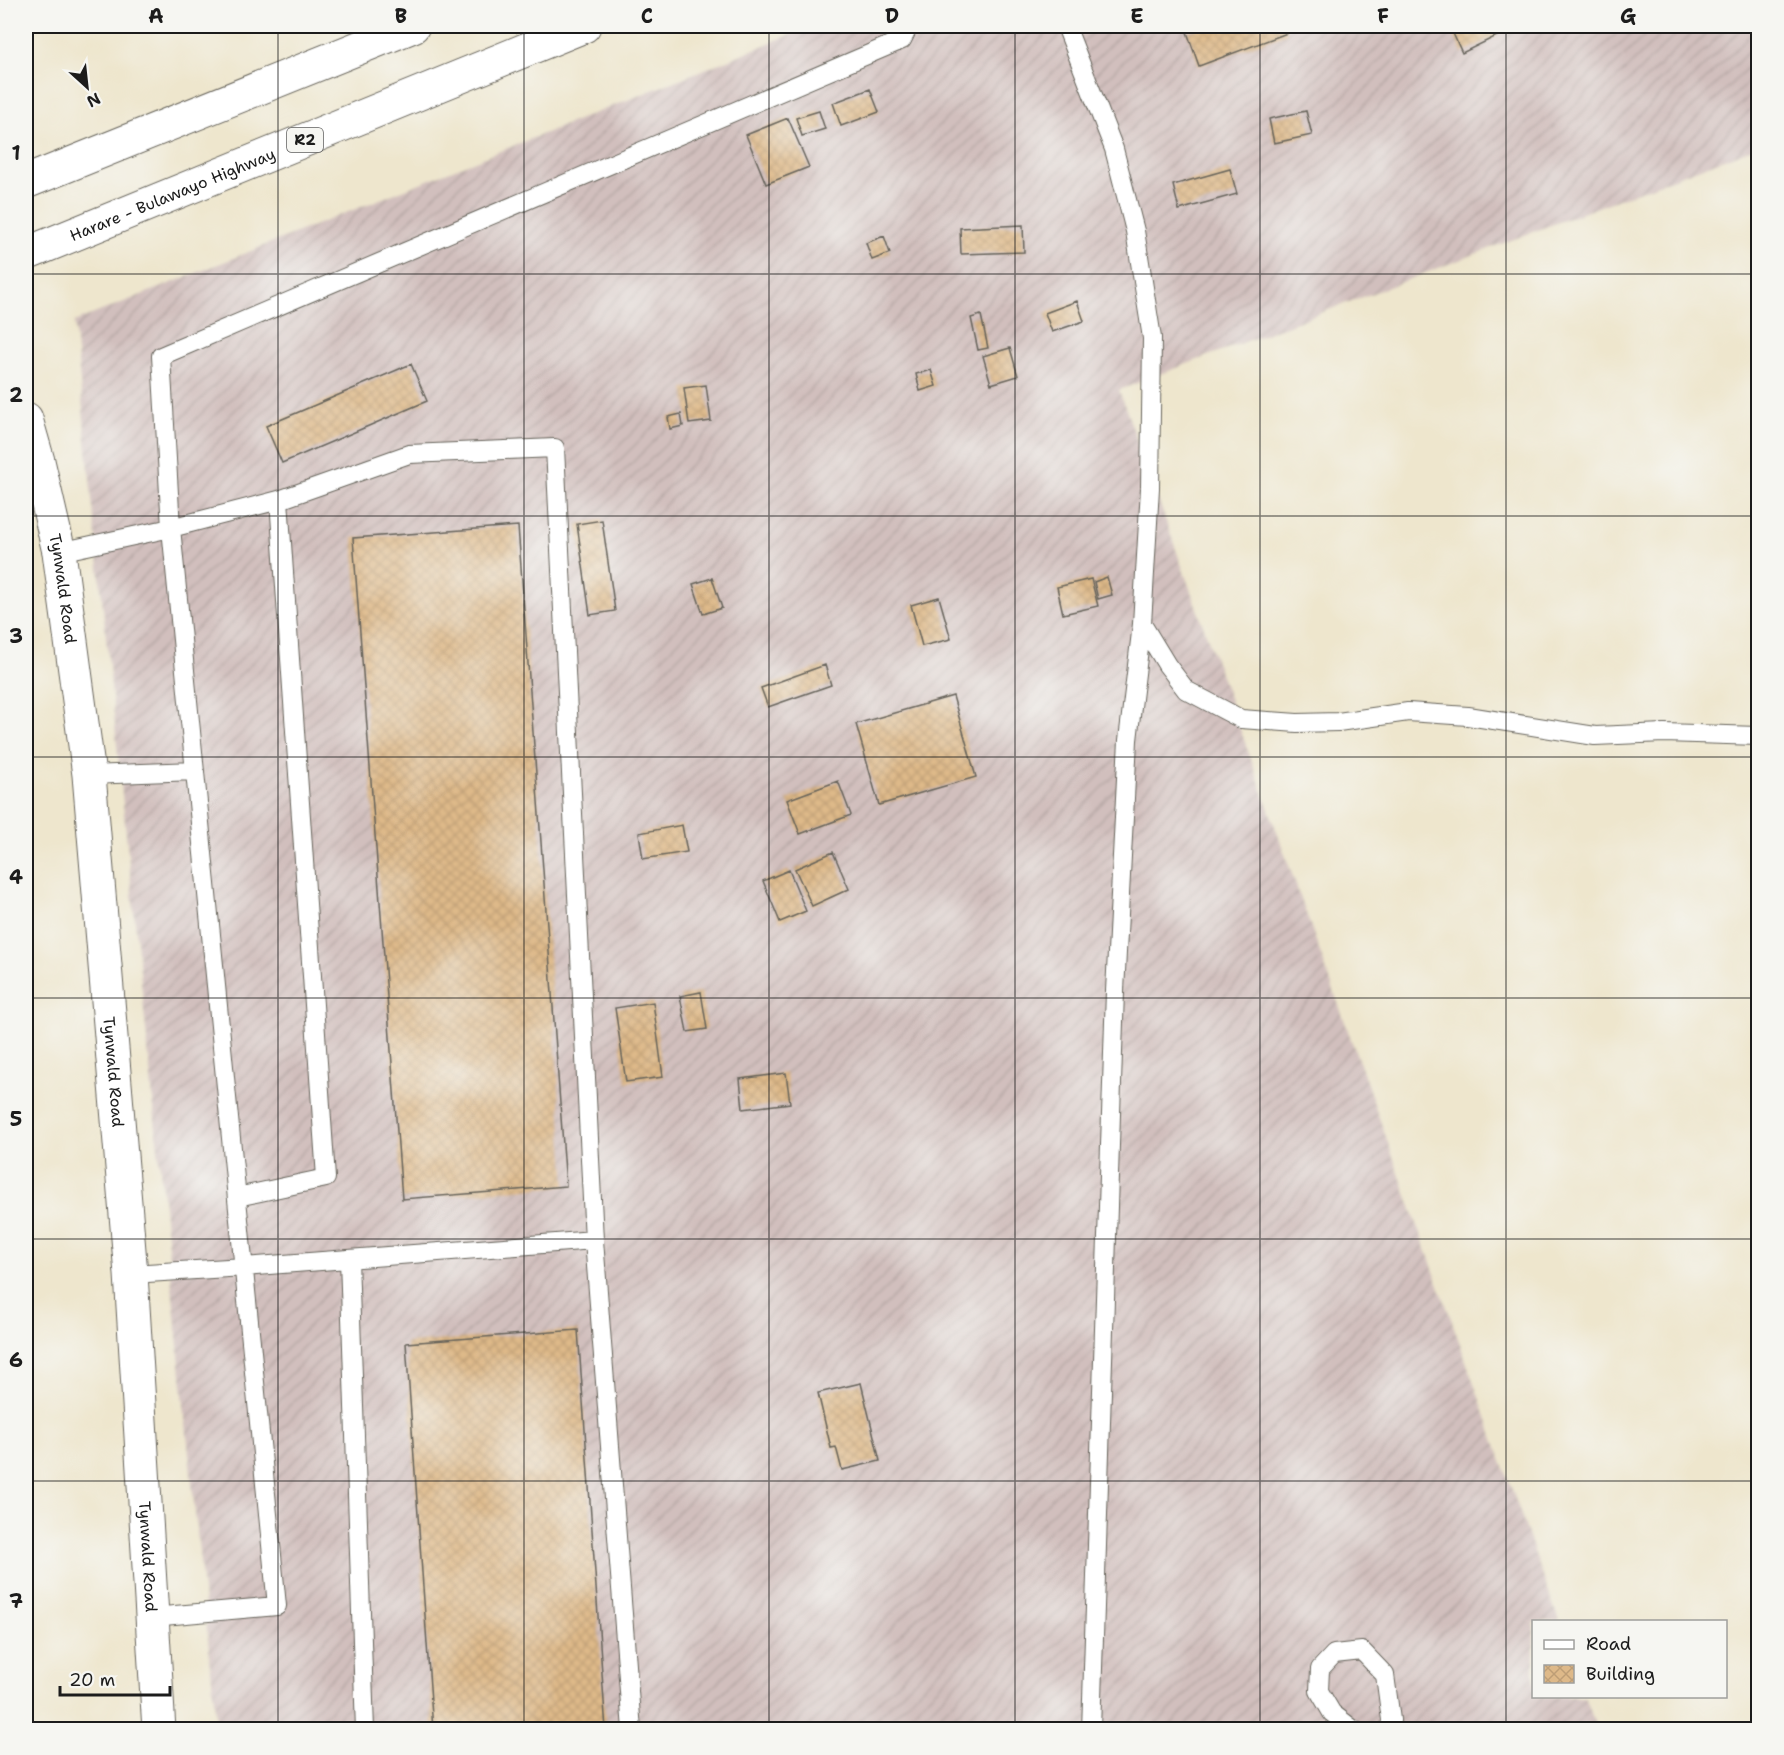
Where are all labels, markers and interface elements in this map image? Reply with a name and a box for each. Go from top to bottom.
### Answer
text: A [148,3,164,29]
text: B [395,3,407,29]
text: C [641,3,653,29]
text: D [885,3,899,29]
text: E [1130,3,1144,29]
text: F [1377,3,1389,29]
text: G [1620,3,1636,29]
north arrow [57,57,117,117]
text: N [83,88,104,112]
road number: R2 [287,128,323,152]
text: 1 [11,140,21,166]
street label: Harare - Bulawayo Highway [66,143,278,246]
text: 2 [9,382,23,408]
street label: Tynwald Road [44,532,81,645]
text: 3 [9,623,23,649]
text: 4 [9,864,23,890]
street label: Tynwald Road [98,1016,129,1128]
text: 5 [10,1106,22,1132]
text: 6 [9,1347,23,1373]
street label: Tynwald Road [134,1501,162,1613]
text: 7 [9,1588,23,1614]
legend [1532,1620,1727,1698]
text: Road [1586,1632,1631,1656]
scale bar [60,1659,170,1697]
text: Building [1586,1662,1655,1686]
text: 20 m [69,1668,115,1692]

